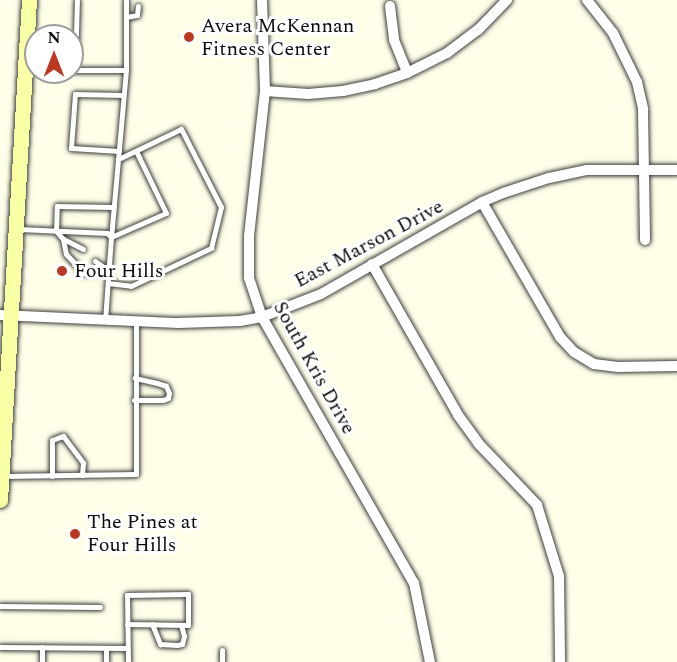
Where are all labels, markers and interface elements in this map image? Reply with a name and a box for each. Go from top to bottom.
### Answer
place label: Avera McKennan Fitness Center [201,14,354,61]
north arrow [24,24,84,84]
text: N [47,26,61,50]
marker: Avera McKennan Fitness Center [182,30,196,44]
street label: East Marson Drive [290,195,448,293]
place label: Four Hills [74,259,163,283]
marker: Four Hills [55,264,69,278]
street label: South Kris Drive [268,297,360,439]
place label: The Pines at Four Hills [87,510,198,557]
marker: The Pines at Four Hills [68,527,82,541]

